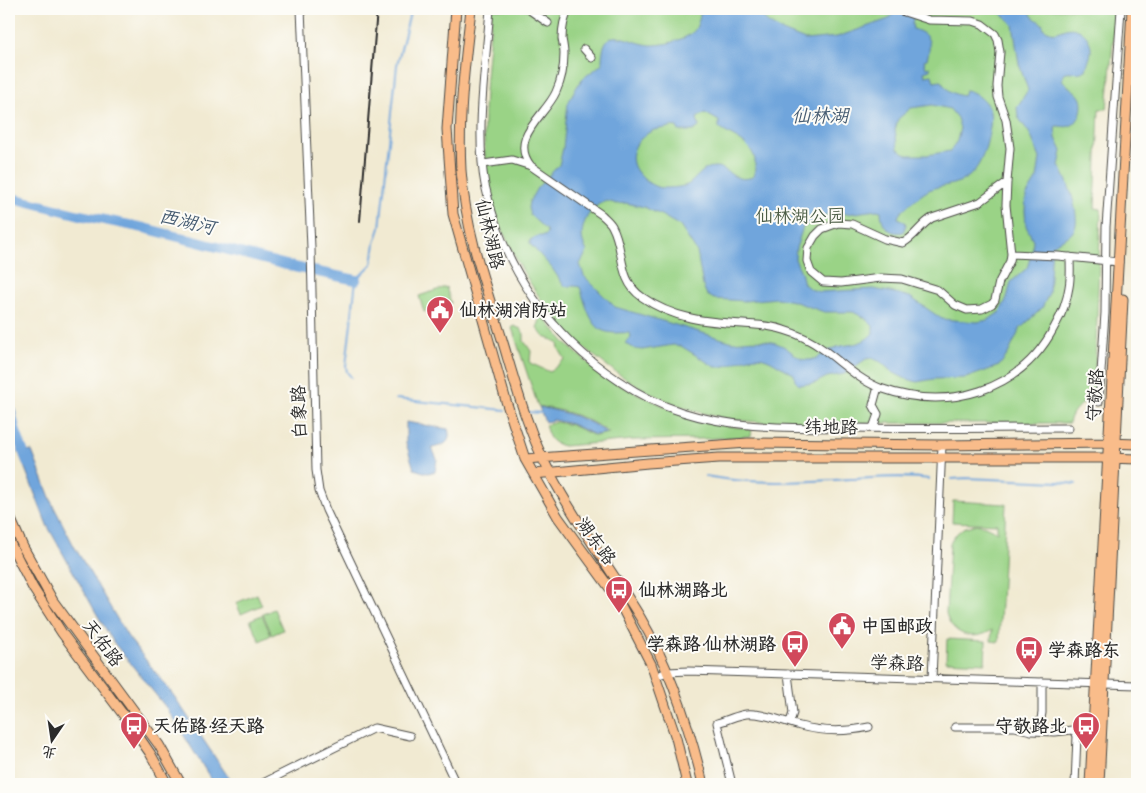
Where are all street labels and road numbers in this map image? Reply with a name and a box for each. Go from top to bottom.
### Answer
street label: 仙林湖路 [471,196,509,272]
street label: 守敬路 [1082,367,1108,423]
street label: 白象路 [287,385,311,439]
street label: 纬地路 [804,416,858,438]
street label: 湖东路 [571,513,621,569]
street label: 天佑路 [78,615,128,671]
street label: 学森路 [870,651,924,675]

